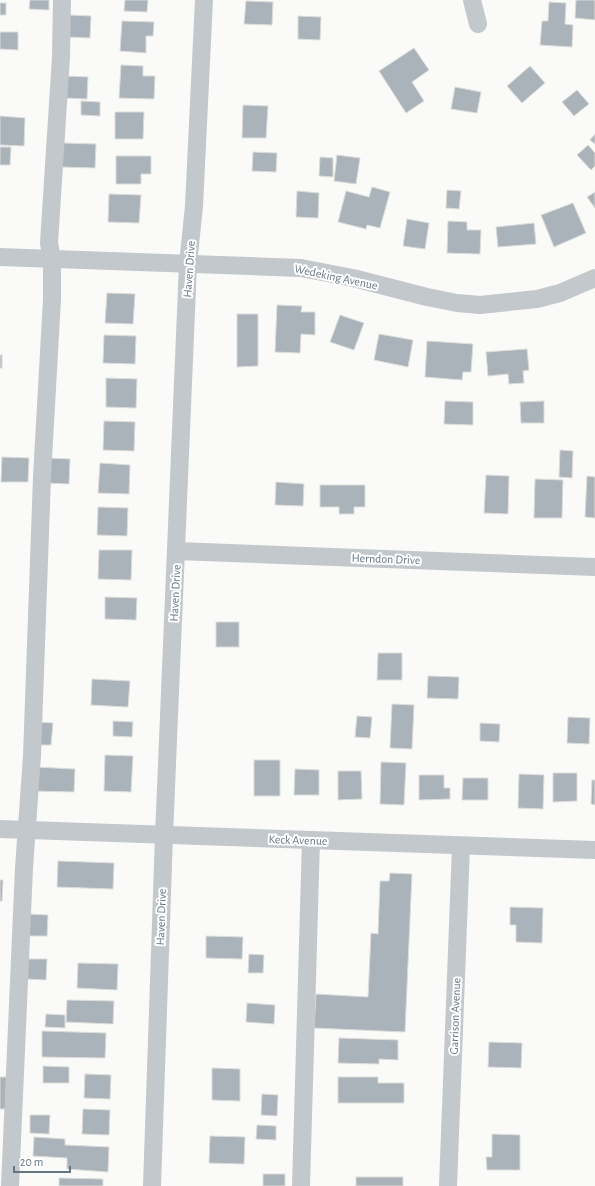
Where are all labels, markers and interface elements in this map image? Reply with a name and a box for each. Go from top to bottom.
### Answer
street label: Haven Drive [181,240,197,298]
street label: Wedeking Avenue [293,262,379,292]
street label: Herndon Drive [351,552,421,566]
street label: Haven Drive [168,564,182,622]
street label: Keck Avenue [268,833,328,847]
street label: Haven Drive [154,888,168,946]
street label: Garrison Avenue [448,978,462,1054]
scale bar [14,1148,70,1174]
text: 20 m [20,1156,43,1168]

